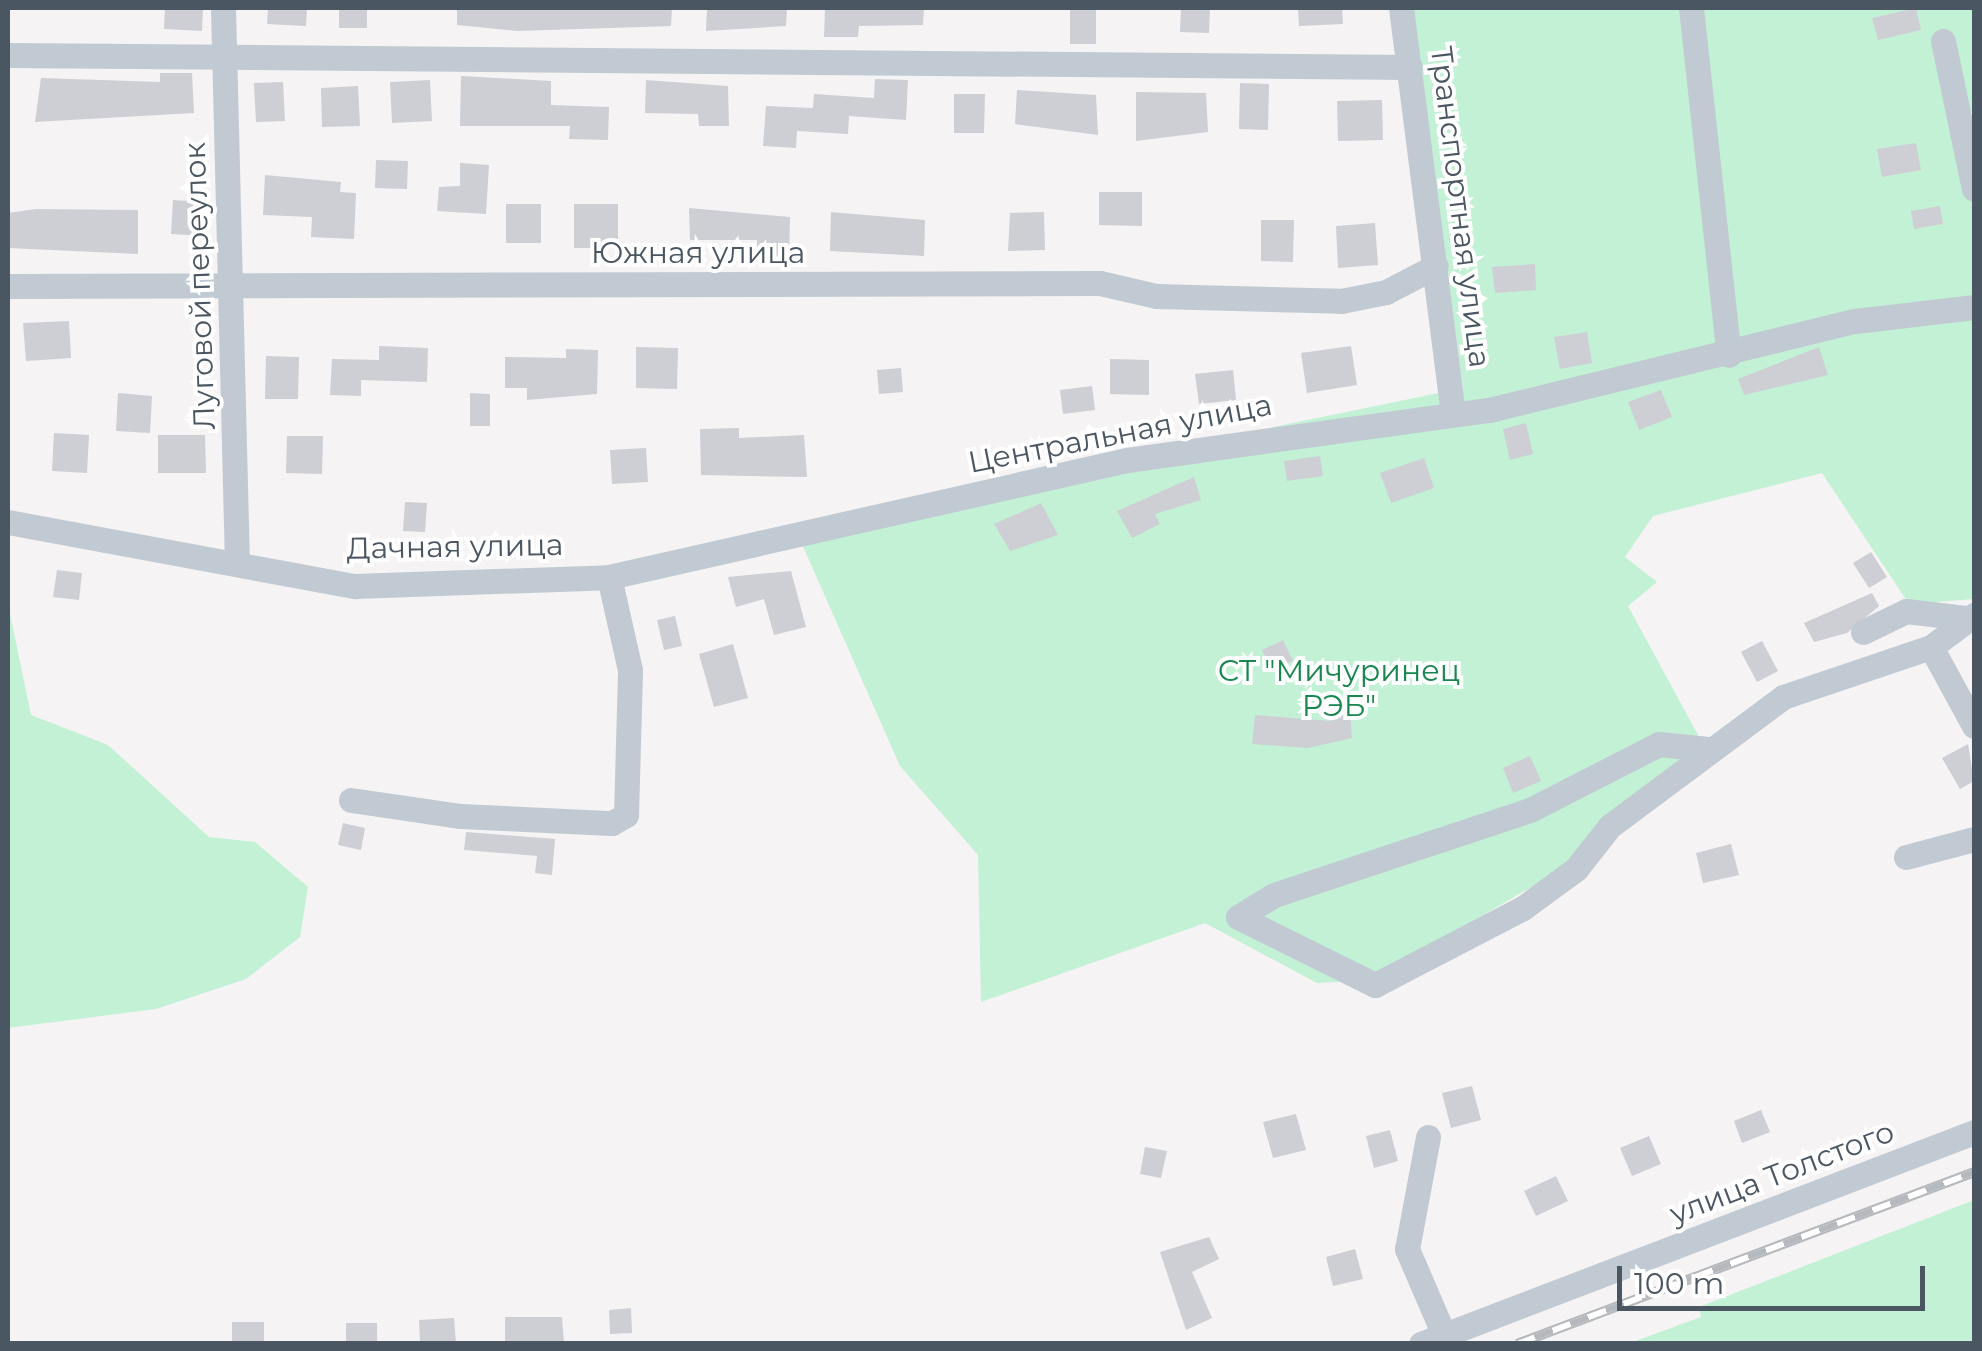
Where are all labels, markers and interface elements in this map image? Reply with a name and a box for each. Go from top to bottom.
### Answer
street label: Транспортная улица [1422,44,1498,370]
street label: Луговой переулок [177,142,223,430]
street label: Южная улица [591,235,805,271]
street label: Центральная улица [965,387,1275,481]
street label: Дачная улица [346,527,564,567]
park label: СТ "Мичуринец РЭБ" [1218,653,1460,724]
street label: улица Толстого [1665,1114,1899,1232]
scale bar [1622,1246,1930,1308]
text: 100 m [1634,1265,1724,1302]

